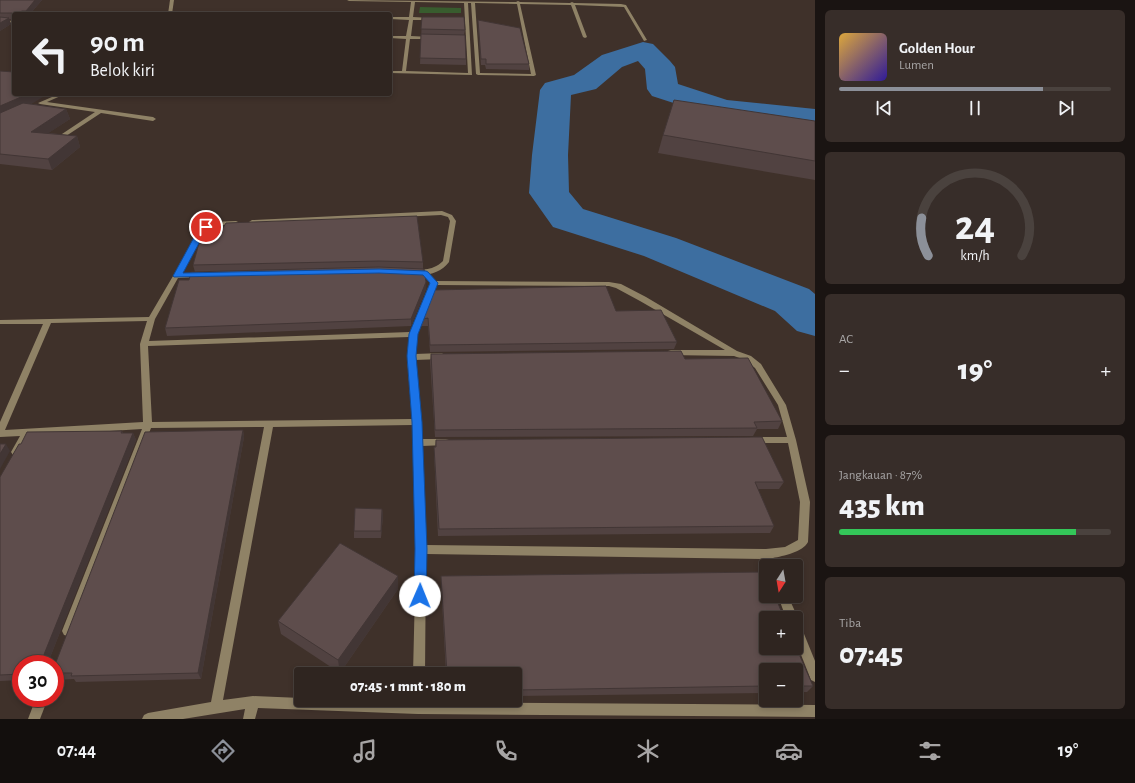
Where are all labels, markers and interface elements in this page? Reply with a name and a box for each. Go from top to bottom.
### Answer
icon: left [24,28,76,80]
text: 90 m [90,29,145,57]
text: Golden Hour [899,41,975,56]
text: Lumen [899,59,934,72]
text: Belok kiri [90,62,155,80]
icon: previous [873,97,895,119]
icon: pause [964,97,986,119]
icon: next [1055,97,1077,119]
text: 24 [955,205,995,246]
pin [189,210,223,244]
icon: arrive [195,216,217,238]
text: km/h [960,248,990,262]
text: AC [839,333,853,346]
text: 19° [958,355,992,385]
text: − [839,359,850,381]
text: + [1100,359,1111,381]
text: Jangkauan · 87% [839,469,922,482]
text: 435 km [839,491,925,521]
north arrow [759,559,803,603]
map controls [759,559,803,707]
position arrow [399,575,441,617]
button: + [759,611,803,655]
text: Tiba [839,617,861,630]
text: 07:45 [839,639,903,669]
speed limit sign: 30 [12,655,64,707]
button: − [759,663,803,707]
text: 07:45 · 1 mnt · 180 m [350,679,466,694]
icon: directions [209,737,237,765]
icon: music [351,737,379,765]
icon: phone [492,737,520,765]
icon: climate [634,737,662,765]
icon: car [775,737,803,765]
icon: filters [916,737,944,765]
text: 07:44 [57,742,96,760]
text: 19° [1058,742,1078,760]

